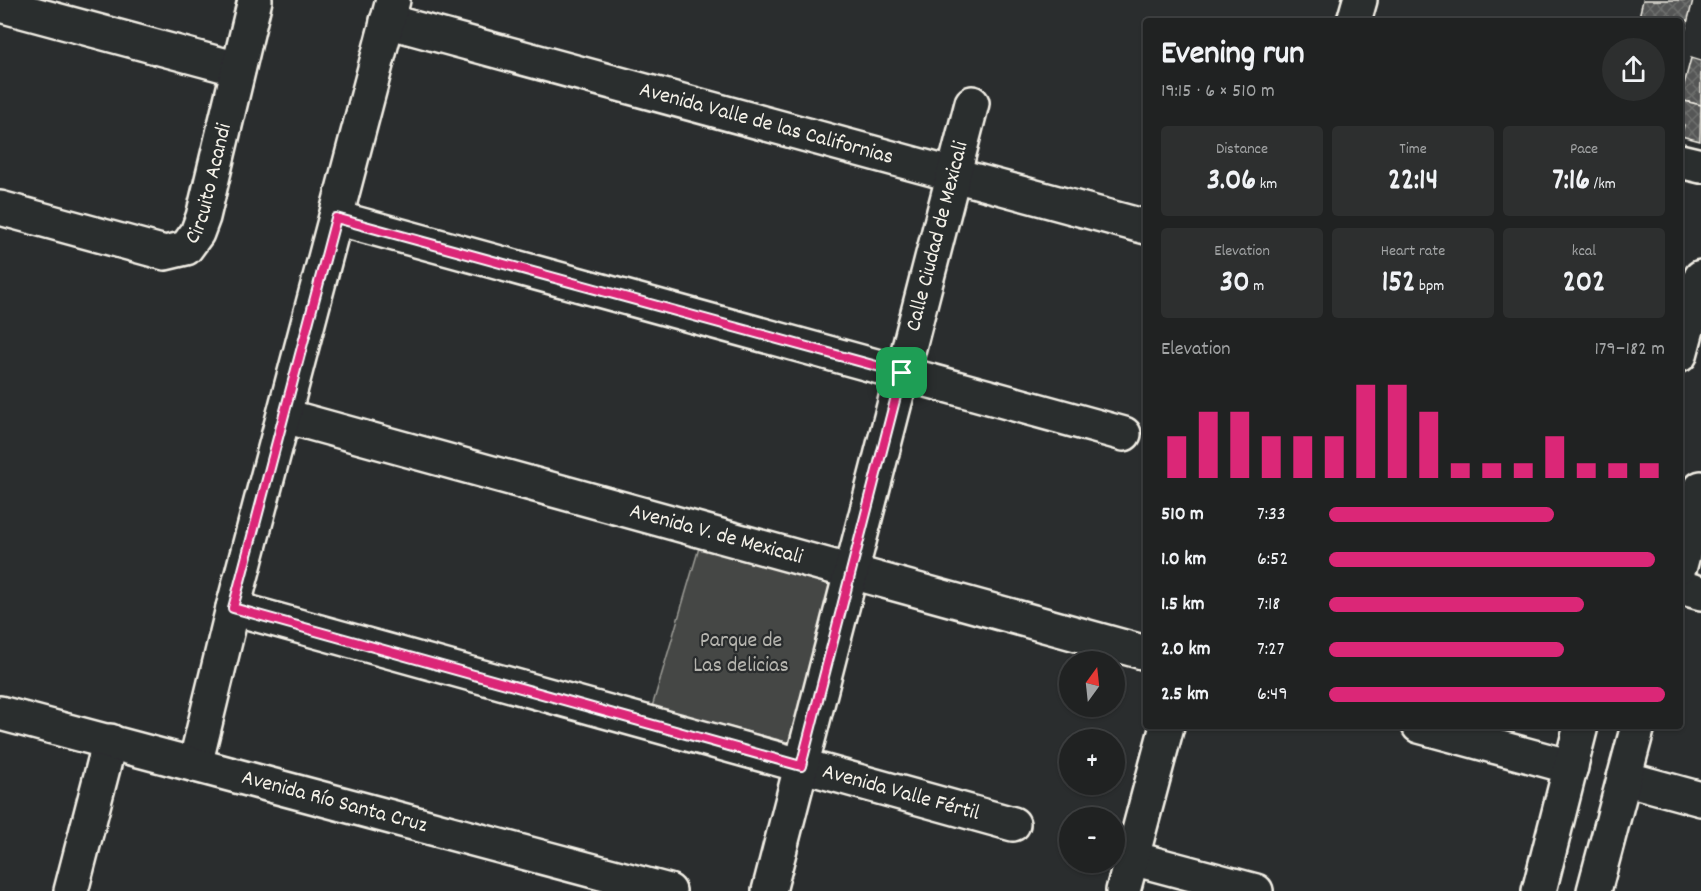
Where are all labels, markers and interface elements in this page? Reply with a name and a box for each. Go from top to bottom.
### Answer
text: Evening run [1161,32,1305,79]
button: share [1602,38,1665,101]
street label: Avenida Valle de las Californias [636,75,897,173]
text: 19:15 · 6 × 510 m [1161,78,1275,106]
street label: Circuito Acandi [178,120,240,251]
street label: Calle Ciudad de Mexicali [898,138,977,335]
text: Distance [1216,138,1268,161]
text: Time [1399,138,1427,161]
text: Pace [1570,138,1598,161]
text: 3.06 [1207,161,1256,204]
text: 22:14 [1388,161,1438,204]
text: 7:16 [1552,161,1590,204]
text: km [1256,173,1277,196]
text: /km [1590,173,1616,196]
text: Elevation [1214,240,1270,263]
text: Heart rate [1381,240,1445,263]
text: kcal [1572,240,1596,263]
text: 30 [1220,263,1250,306]
text: 152 [1382,263,1415,306]
text: 202 [1563,263,1605,306]
text: m [1250,275,1264,298]
text: bpm [1415,275,1444,298]
text: Elevation [1161,336,1231,364]
text: 179–182 m [1594,336,1665,364]
pin [876,347,927,398]
icon: arrive [885,356,918,389]
street label: Avenida V. de Mexicali [626,496,806,573]
text: 510 m [1161,501,1204,529]
text: 7:33 [1257,501,1286,529]
text: 1.0 km [1161,546,1206,574]
text: 6:52 [1257,546,1288,574]
text: 1.5 km [1161,591,1204,619]
text: 7:18 [1257,591,1280,619]
park label: Parque de Las delicias [693,626,789,682]
text: 2.0 km [1161,636,1210,664]
text: 7:27 [1257,636,1284,664]
north arrow [1059,651,1125,717]
map controls [1059,651,1125,873]
text: 2.5 km [1161,681,1209,709]
text: 6:49 [1257,681,1288,709]
button: + [1059,729,1125,795]
street label: Avenida Valle Fértil [819,756,983,829]
street label: Avenida Río Santa Cruz [238,762,431,842]
button: − [1059,807,1125,873]

